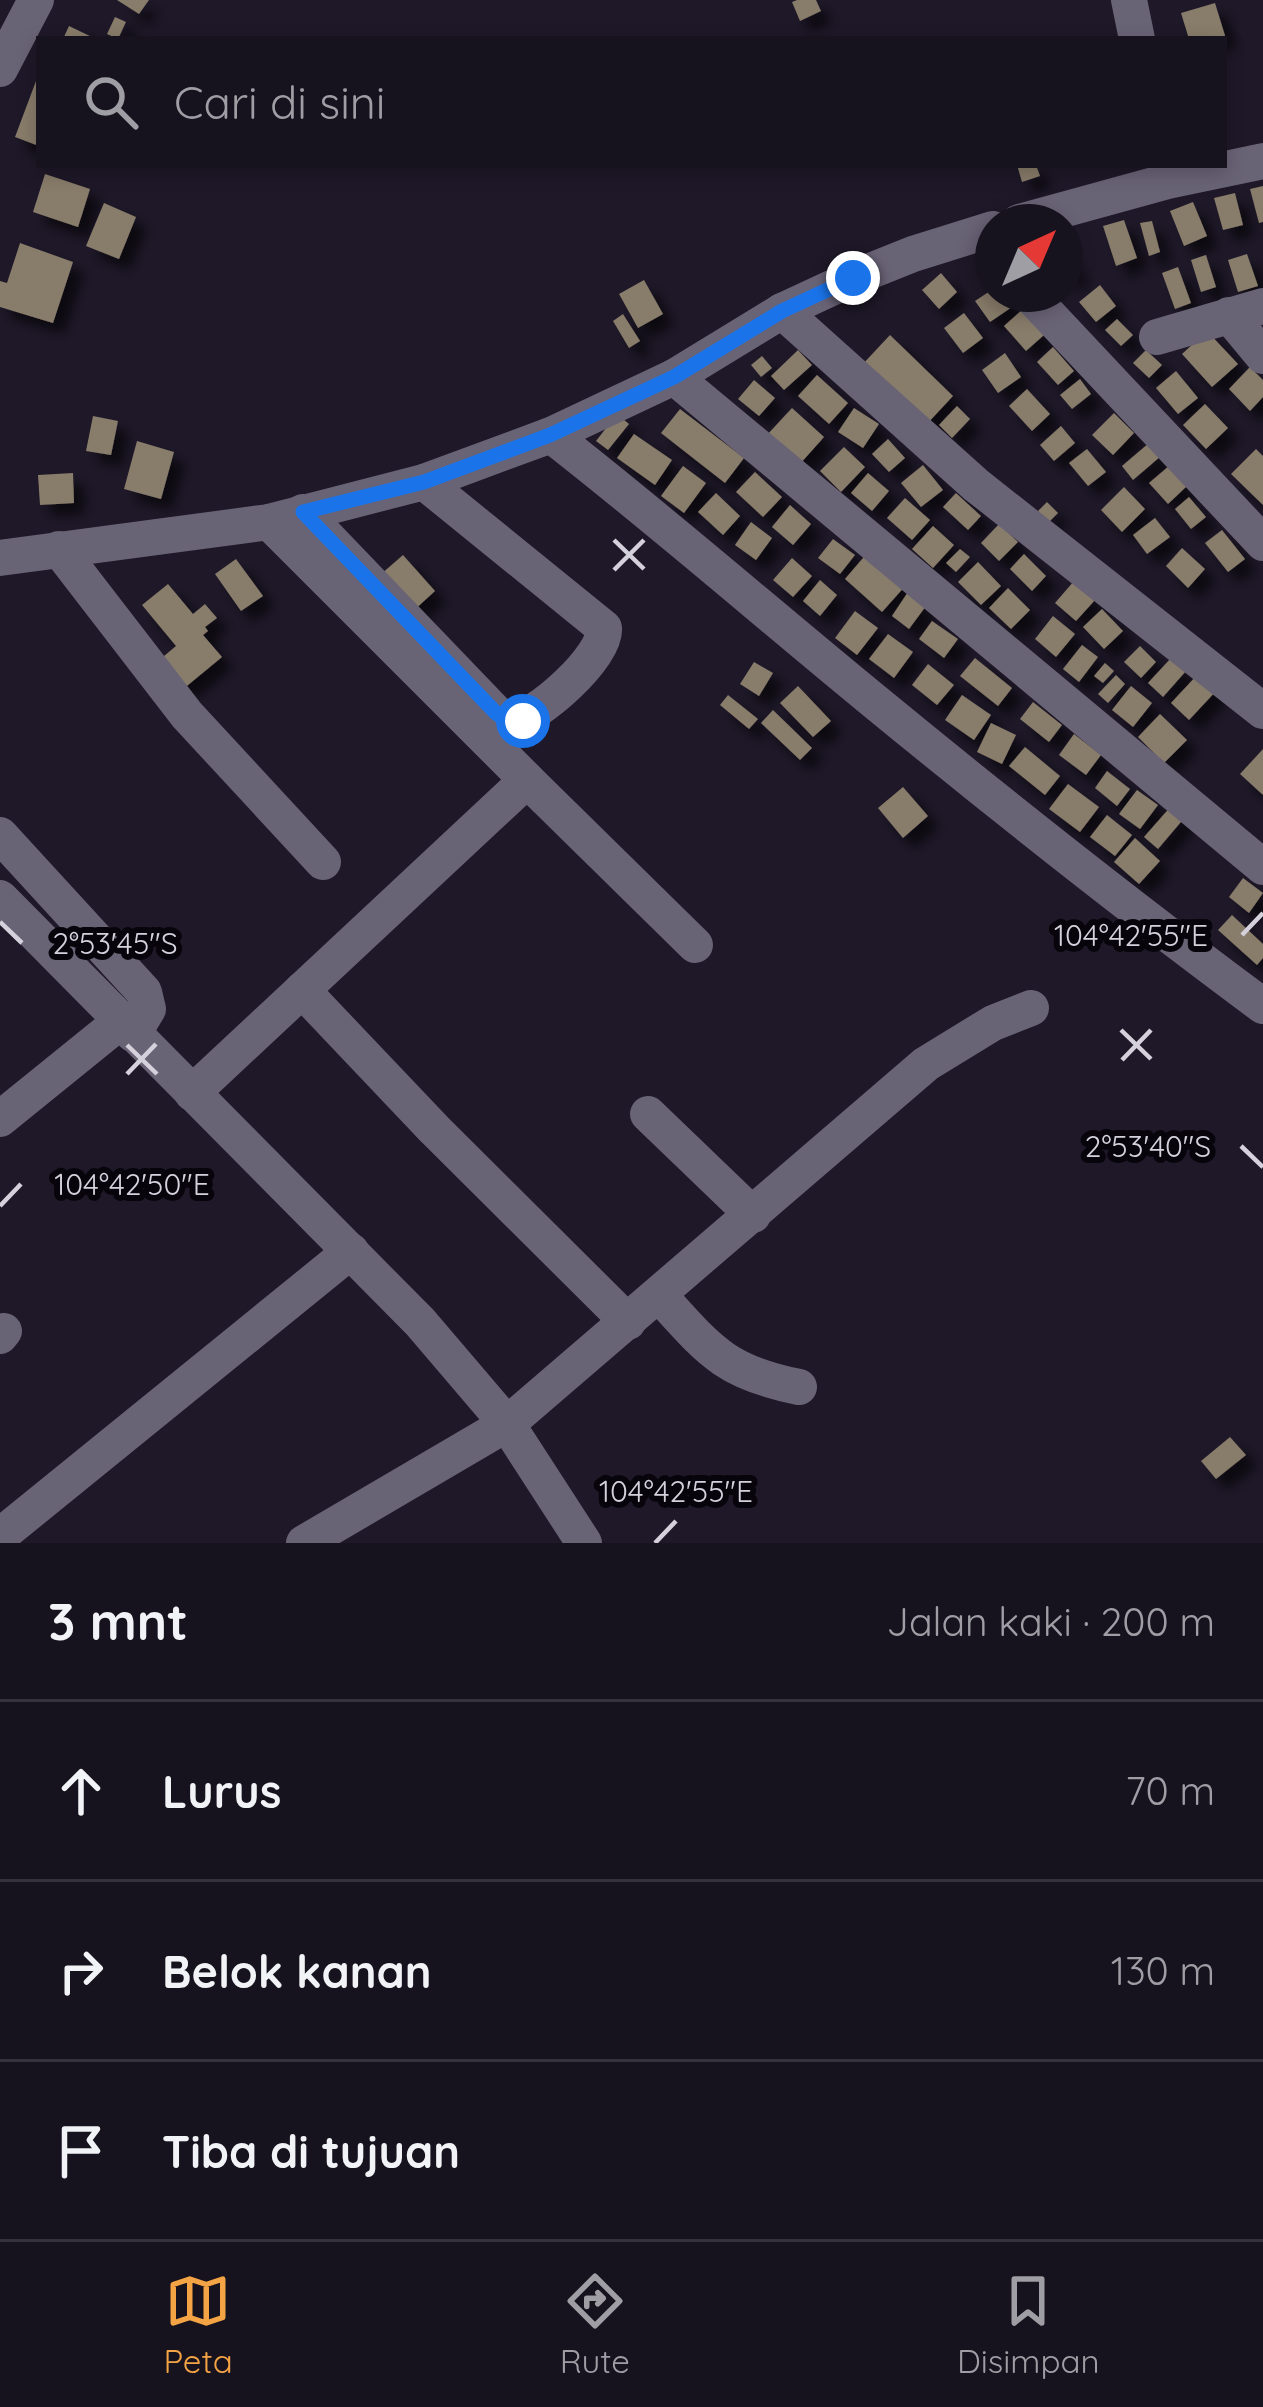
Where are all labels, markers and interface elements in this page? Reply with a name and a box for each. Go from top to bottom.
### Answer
search box [36,36,1227,168]
icon: search [78,69,144,135]
text: Cari di sini [174,74,385,130]
north arrow [975,204,1083,312]
route end [826,251,880,305]
route start [496,694,550,748]
text: 104°42'55"E [1054,916,1208,954]
text: 2°53'45"S [52,924,178,962]
text: 2°53'40"S [1085,1127,1211,1165]
text: 104°42'50"E [54,1165,210,1203]
text: 104°42'55"E [599,1472,753,1510]
text: 3 mnt [48,1589,188,1653]
text: Jalan kaki · 200 m [887,1597,1215,1646]
icon: ahead [48,1758,114,1824]
text: Lurus [162,1763,281,1819]
text: 70 m [1126,1766,1215,1815]
icon: right [48,1938,114,2004]
text: Belok kanan [162,1943,432,1999]
text: 130 m [1111,1946,1215,1995]
icon: arrive [48,2118,114,2184]
text: Tiba di tujuan [162,2123,460,2179]
tab: Peta [164,2268,233,2381]
tab: Rute [560,2268,630,2381]
tab: Disimpan [957,2268,1099,2381]

